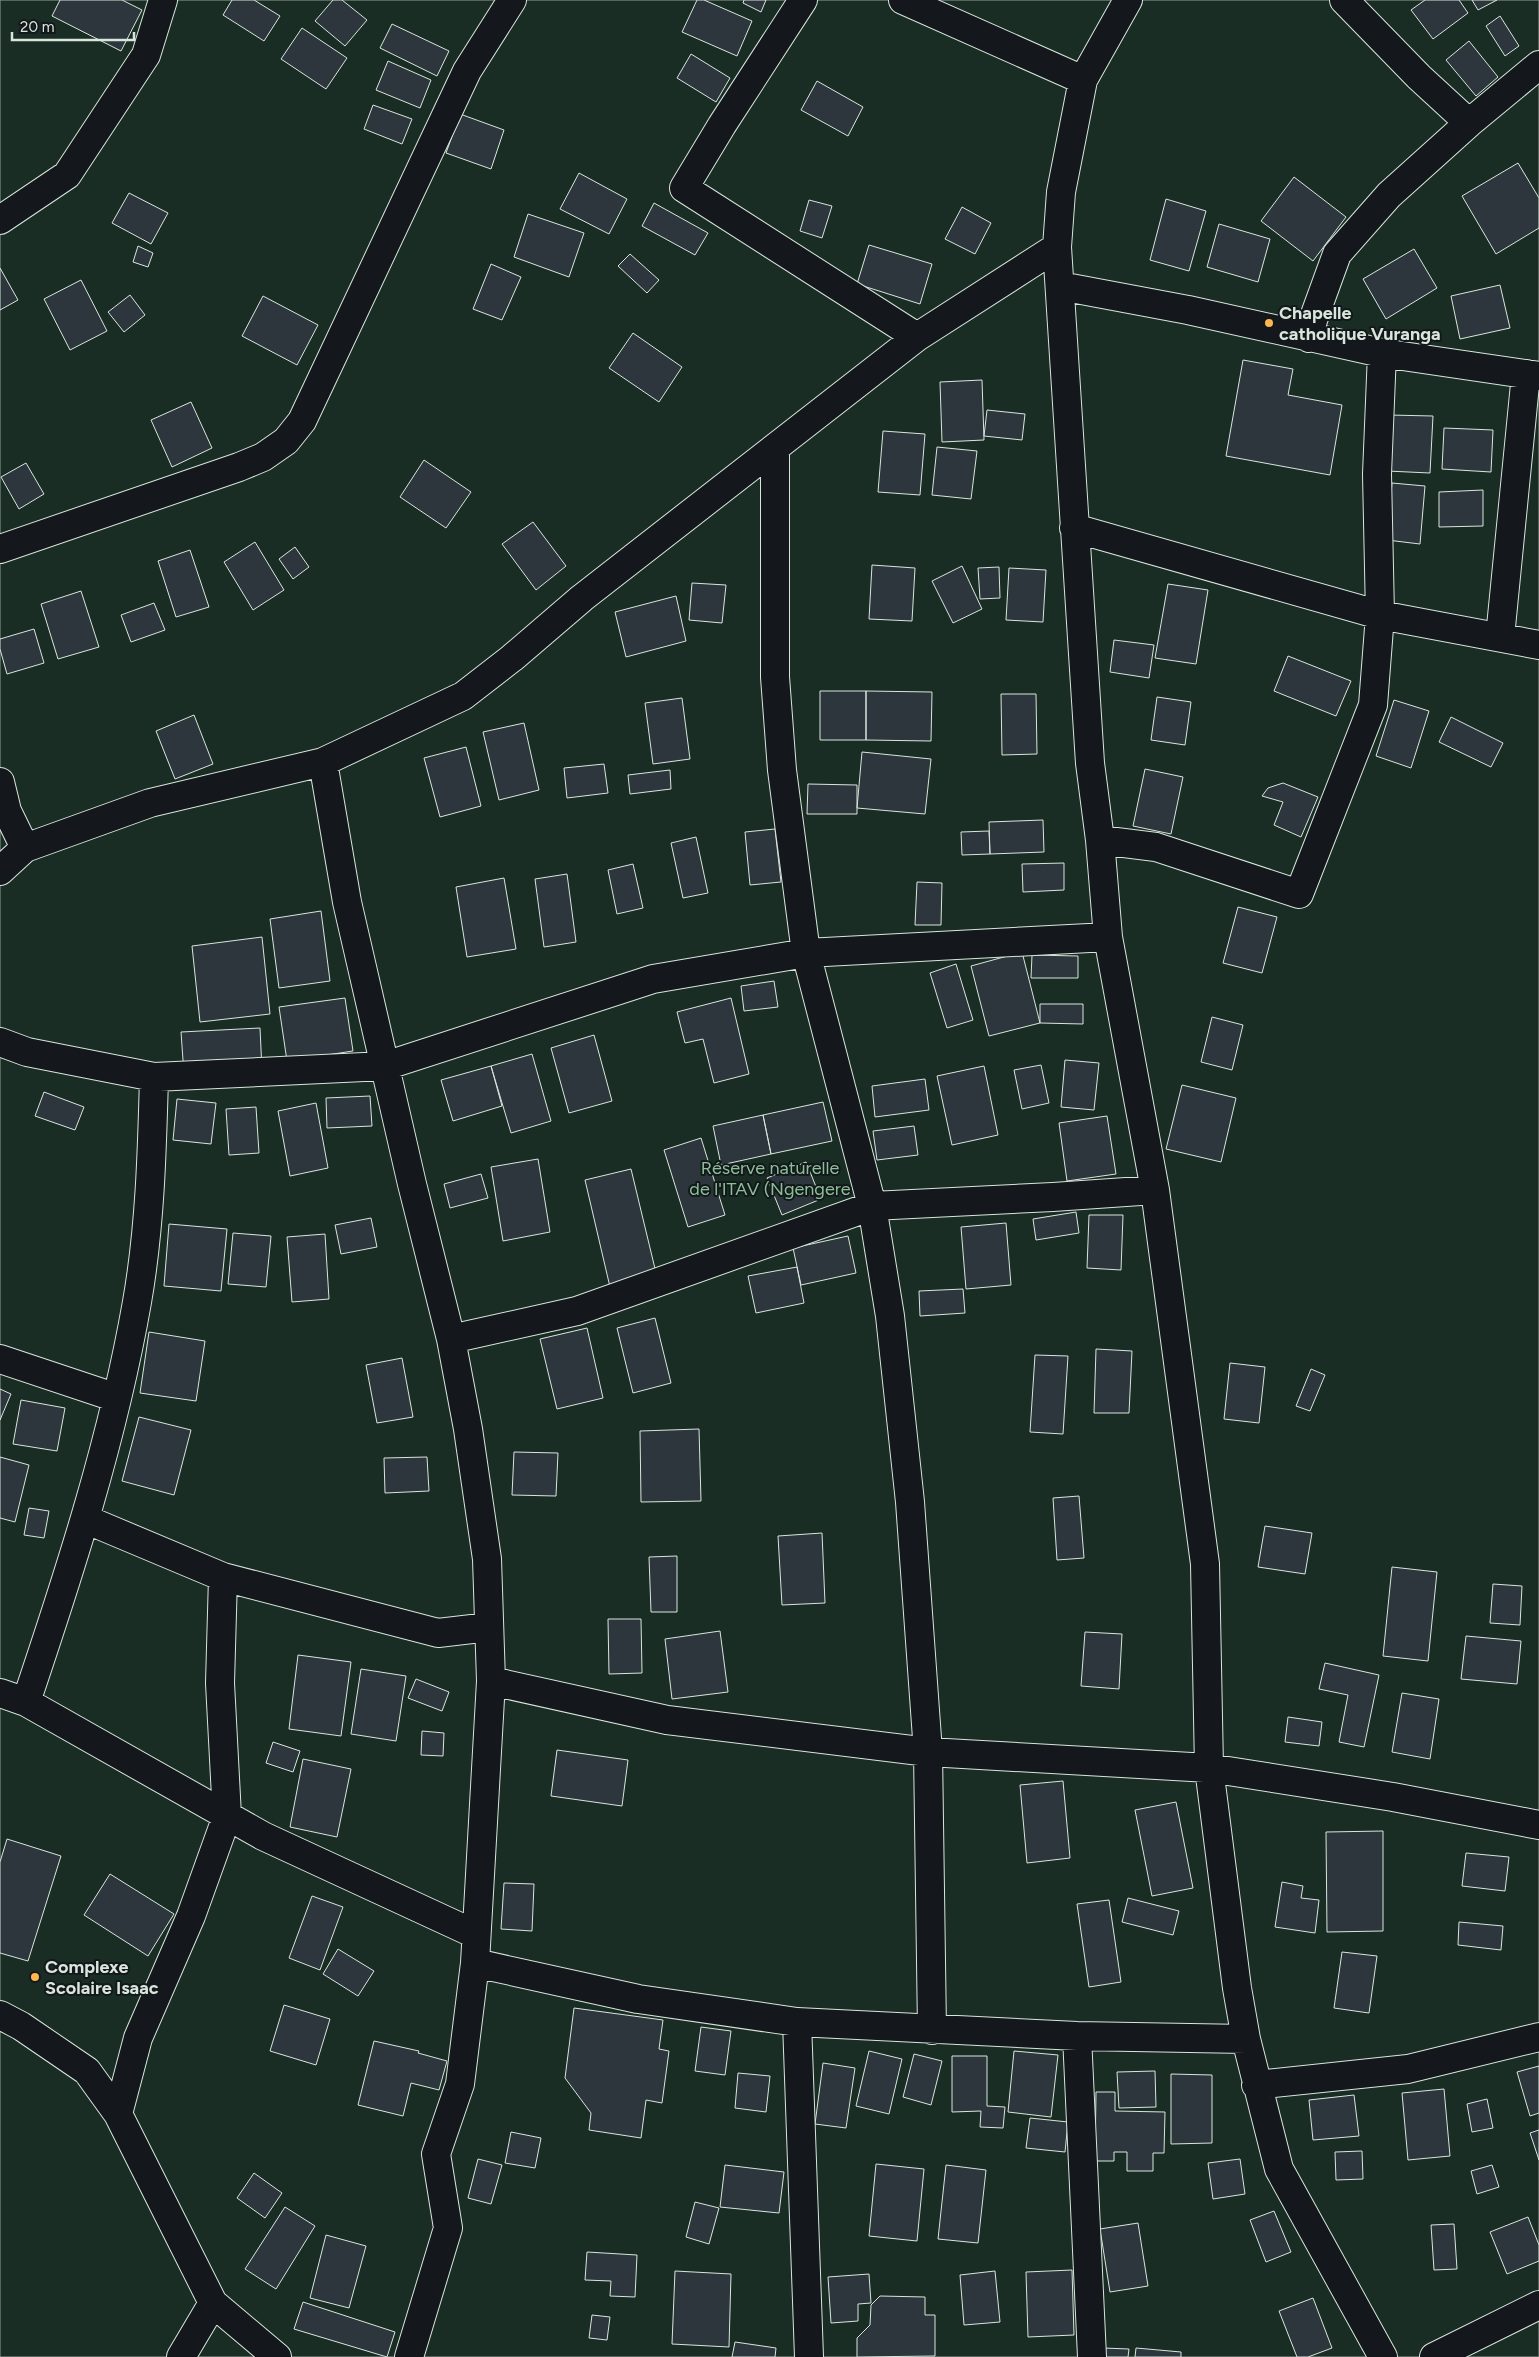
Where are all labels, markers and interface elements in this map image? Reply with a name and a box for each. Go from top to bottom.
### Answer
scale bar [12,10,135,42]
text: 20 m [20,18,54,36]
place label: Chapelle catholique Vuranga [1279,302,1441,345]
marker: Chapelle catholique Vuranga [1263,317,1275,329]
park label: Réserve naturelle de l'ITAV (Ngengere [689,1157,851,1200]
place label: Complexe Scolaire Isaac [45,1956,159,1999]
marker: Complexe Scolaire Isaac [29,1971,41,1983]

